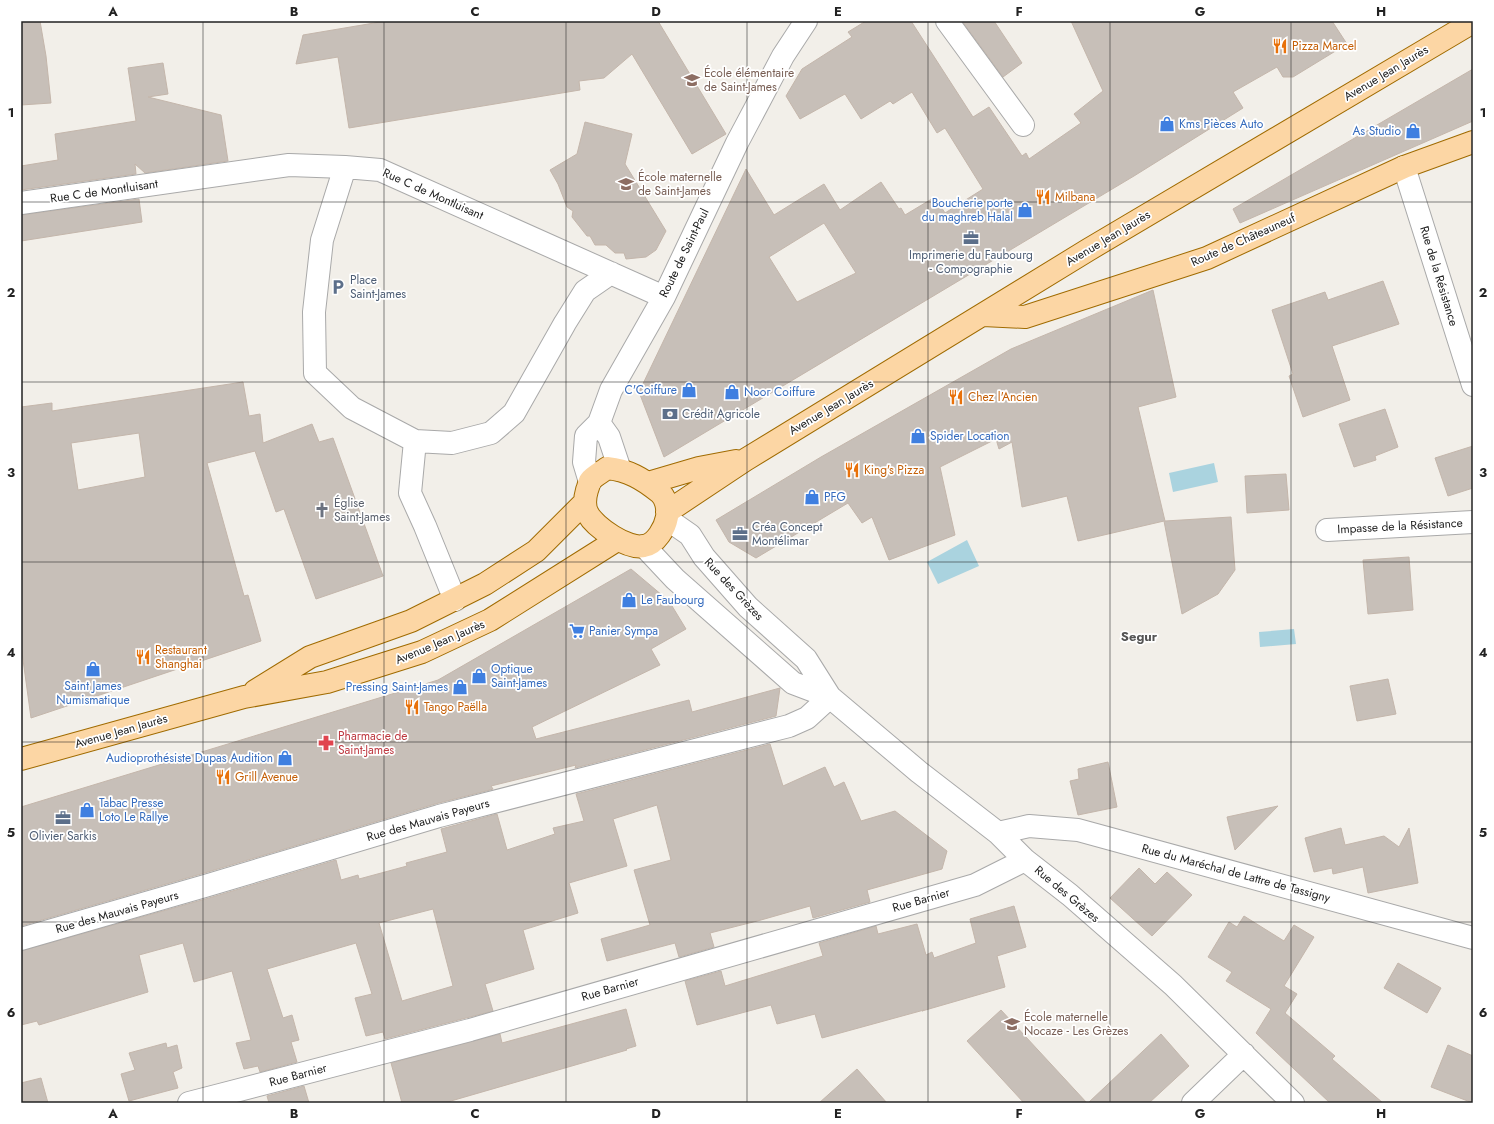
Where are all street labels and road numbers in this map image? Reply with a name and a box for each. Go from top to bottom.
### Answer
street label: Avenue Jean Jaurès [1340,41,1432,105]
street label: Rue C de Montluisant [380,164,486,224]
street label: Rue C de Montluisant [49,175,159,207]
street label: Route de Saint-Paul [655,205,713,301]
street label: Avenue Jean Jaurès [1062,206,1154,270]
street label: Route de Châteauneuf [1188,209,1299,271]
street label: Rue de la Résistance [1415,224,1463,328]
street label: Avenue Jean Jaurès [785,375,877,439]
street label: Impasse de la Résistance [1337,514,1463,538]
street label: Rue des Grèzes [700,554,768,625]
street label: Avenue Jean Jaurès [392,615,488,669]
street label: Avenue Jean Jaurès [73,709,170,753]
street label: Rue des Mauvais Payeurs [364,794,492,846]
street label: Rue du Maréchal de Lattre de Tassigny [1140,839,1333,907]
street label: Rue des Grèzes [1031,861,1104,927]
street label: Rue Barnier [890,883,953,917]
street label: Rue des Mauvais Payeurs [53,886,181,938]
street label: Rue Barnier [579,972,642,1006]
street label: Rue Barnier [267,1058,330,1091]

